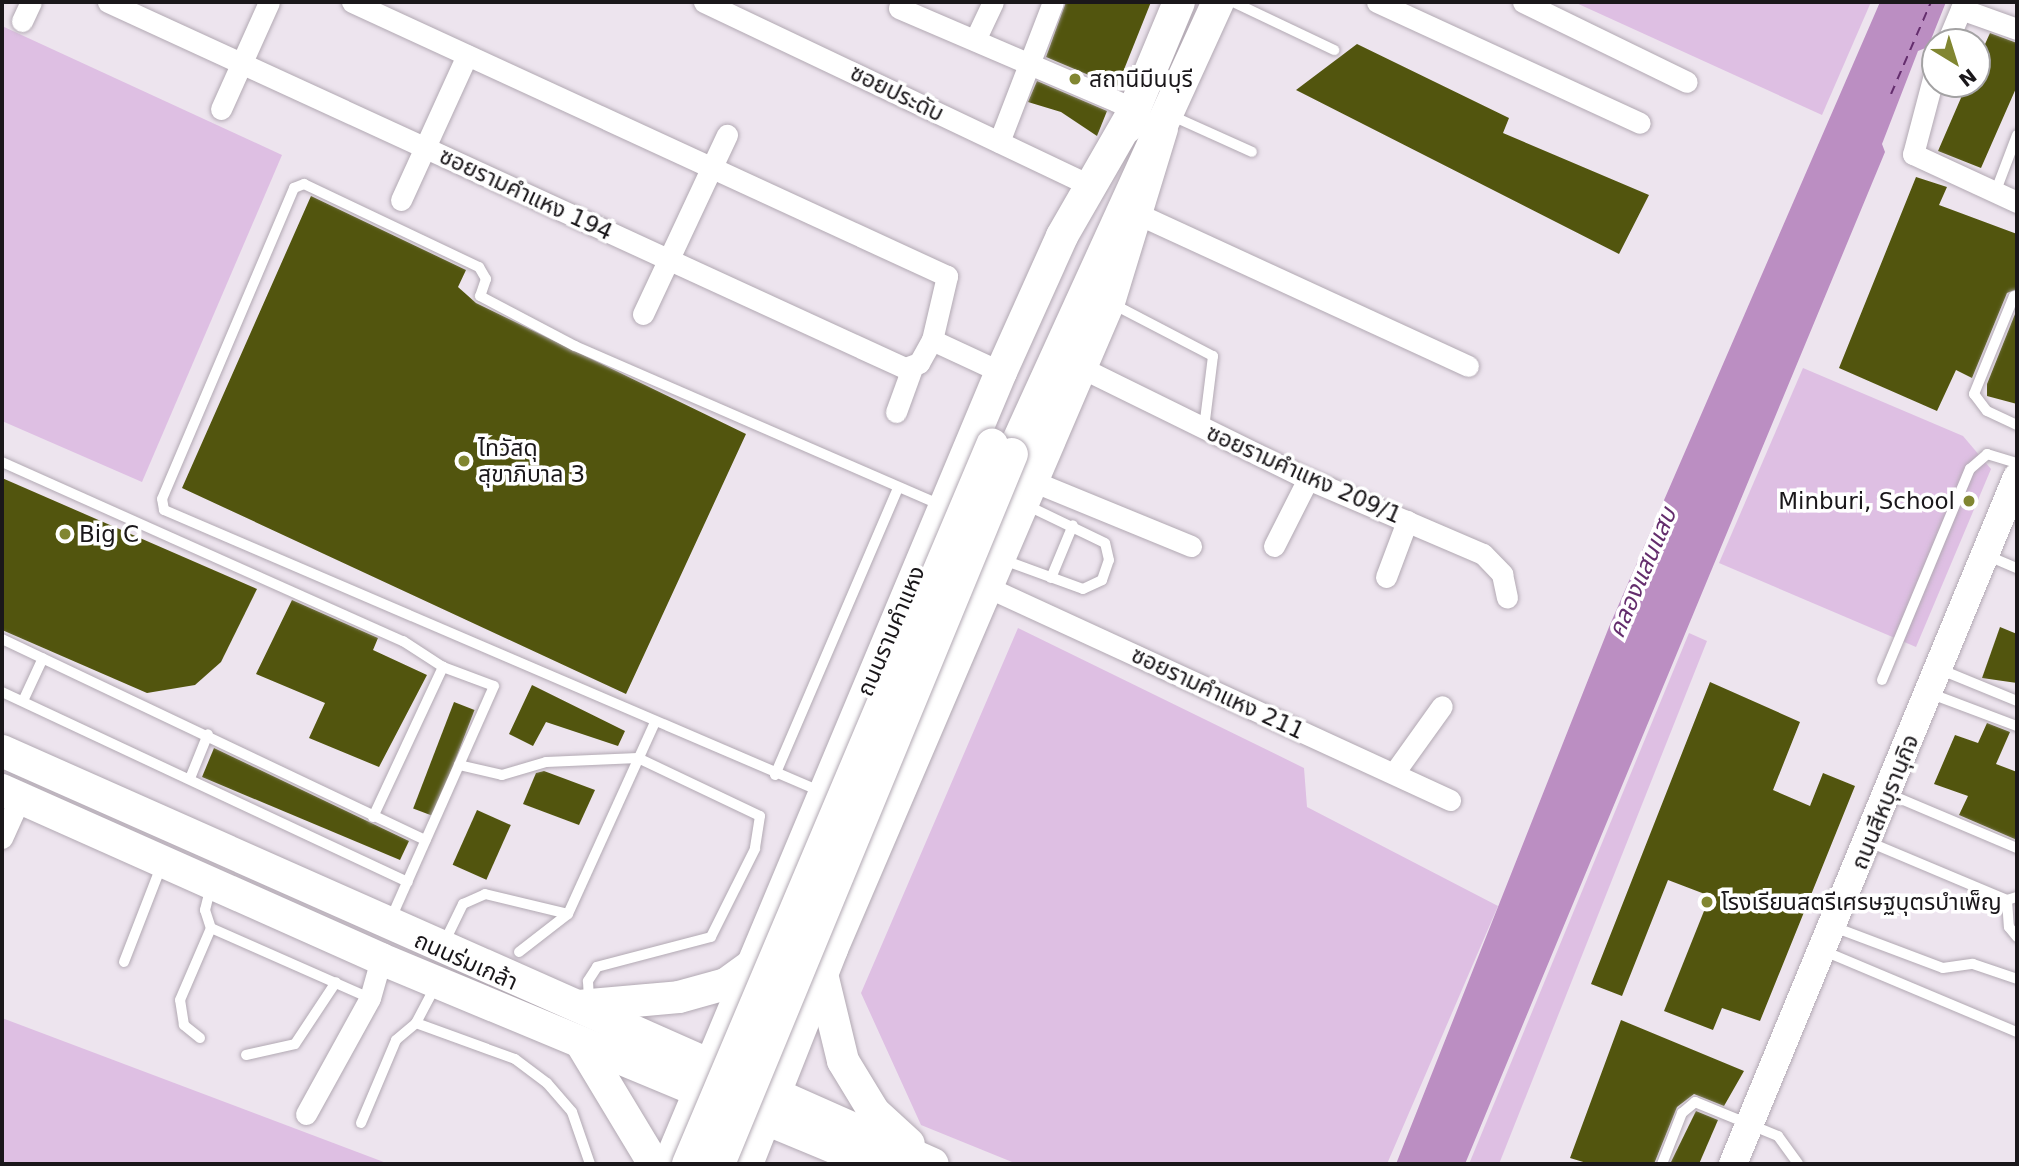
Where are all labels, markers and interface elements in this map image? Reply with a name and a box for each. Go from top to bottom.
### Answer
north arrow [1921,28,1991,98]
street label: ซอยประดับ [846,59,948,127]
text: N [1955,64,1981,92]
place label: สถานีมีนบุรี [1089,65,1193,93]
marker: สถานีมีนบุรี [1067,71,1083,87]
street label: ซอยรามคำแหง 194 [435,142,617,246]
street label: ซอยรามคำแหง 209/1 [1202,419,1406,529]
place label: ไทวัสดุ สุขาภิบาล 3 [478,434,585,488]
marker: ไทวัสดุ สุขาภิบาล 3 [456,453,472,469]
place label: Minburi, School [1778,487,1955,515]
marker: Minburi, School [1961,493,1977,509]
water label: คลองแสนแสบ [1603,504,1683,642]
place label: Big C [79,520,139,548]
marker: Big C [57,526,73,542]
street label: ถนนรามคำแหง [851,562,931,700]
street label: ซอยรามคำแหง 211 [1127,641,1309,745]
street label: ถนนสีหบุรานุกิจ [1845,730,1925,874]
place label: โรงเรียนสตรีเศรษฐบุตรบำเพ็ญ [1721,888,2002,916]
marker: โรงเรียนสตรีเศรษฐบุตรบำเพ็ญ [1699,894,1715,910]
street label: ถนนร่มเกล้า [410,926,522,996]

